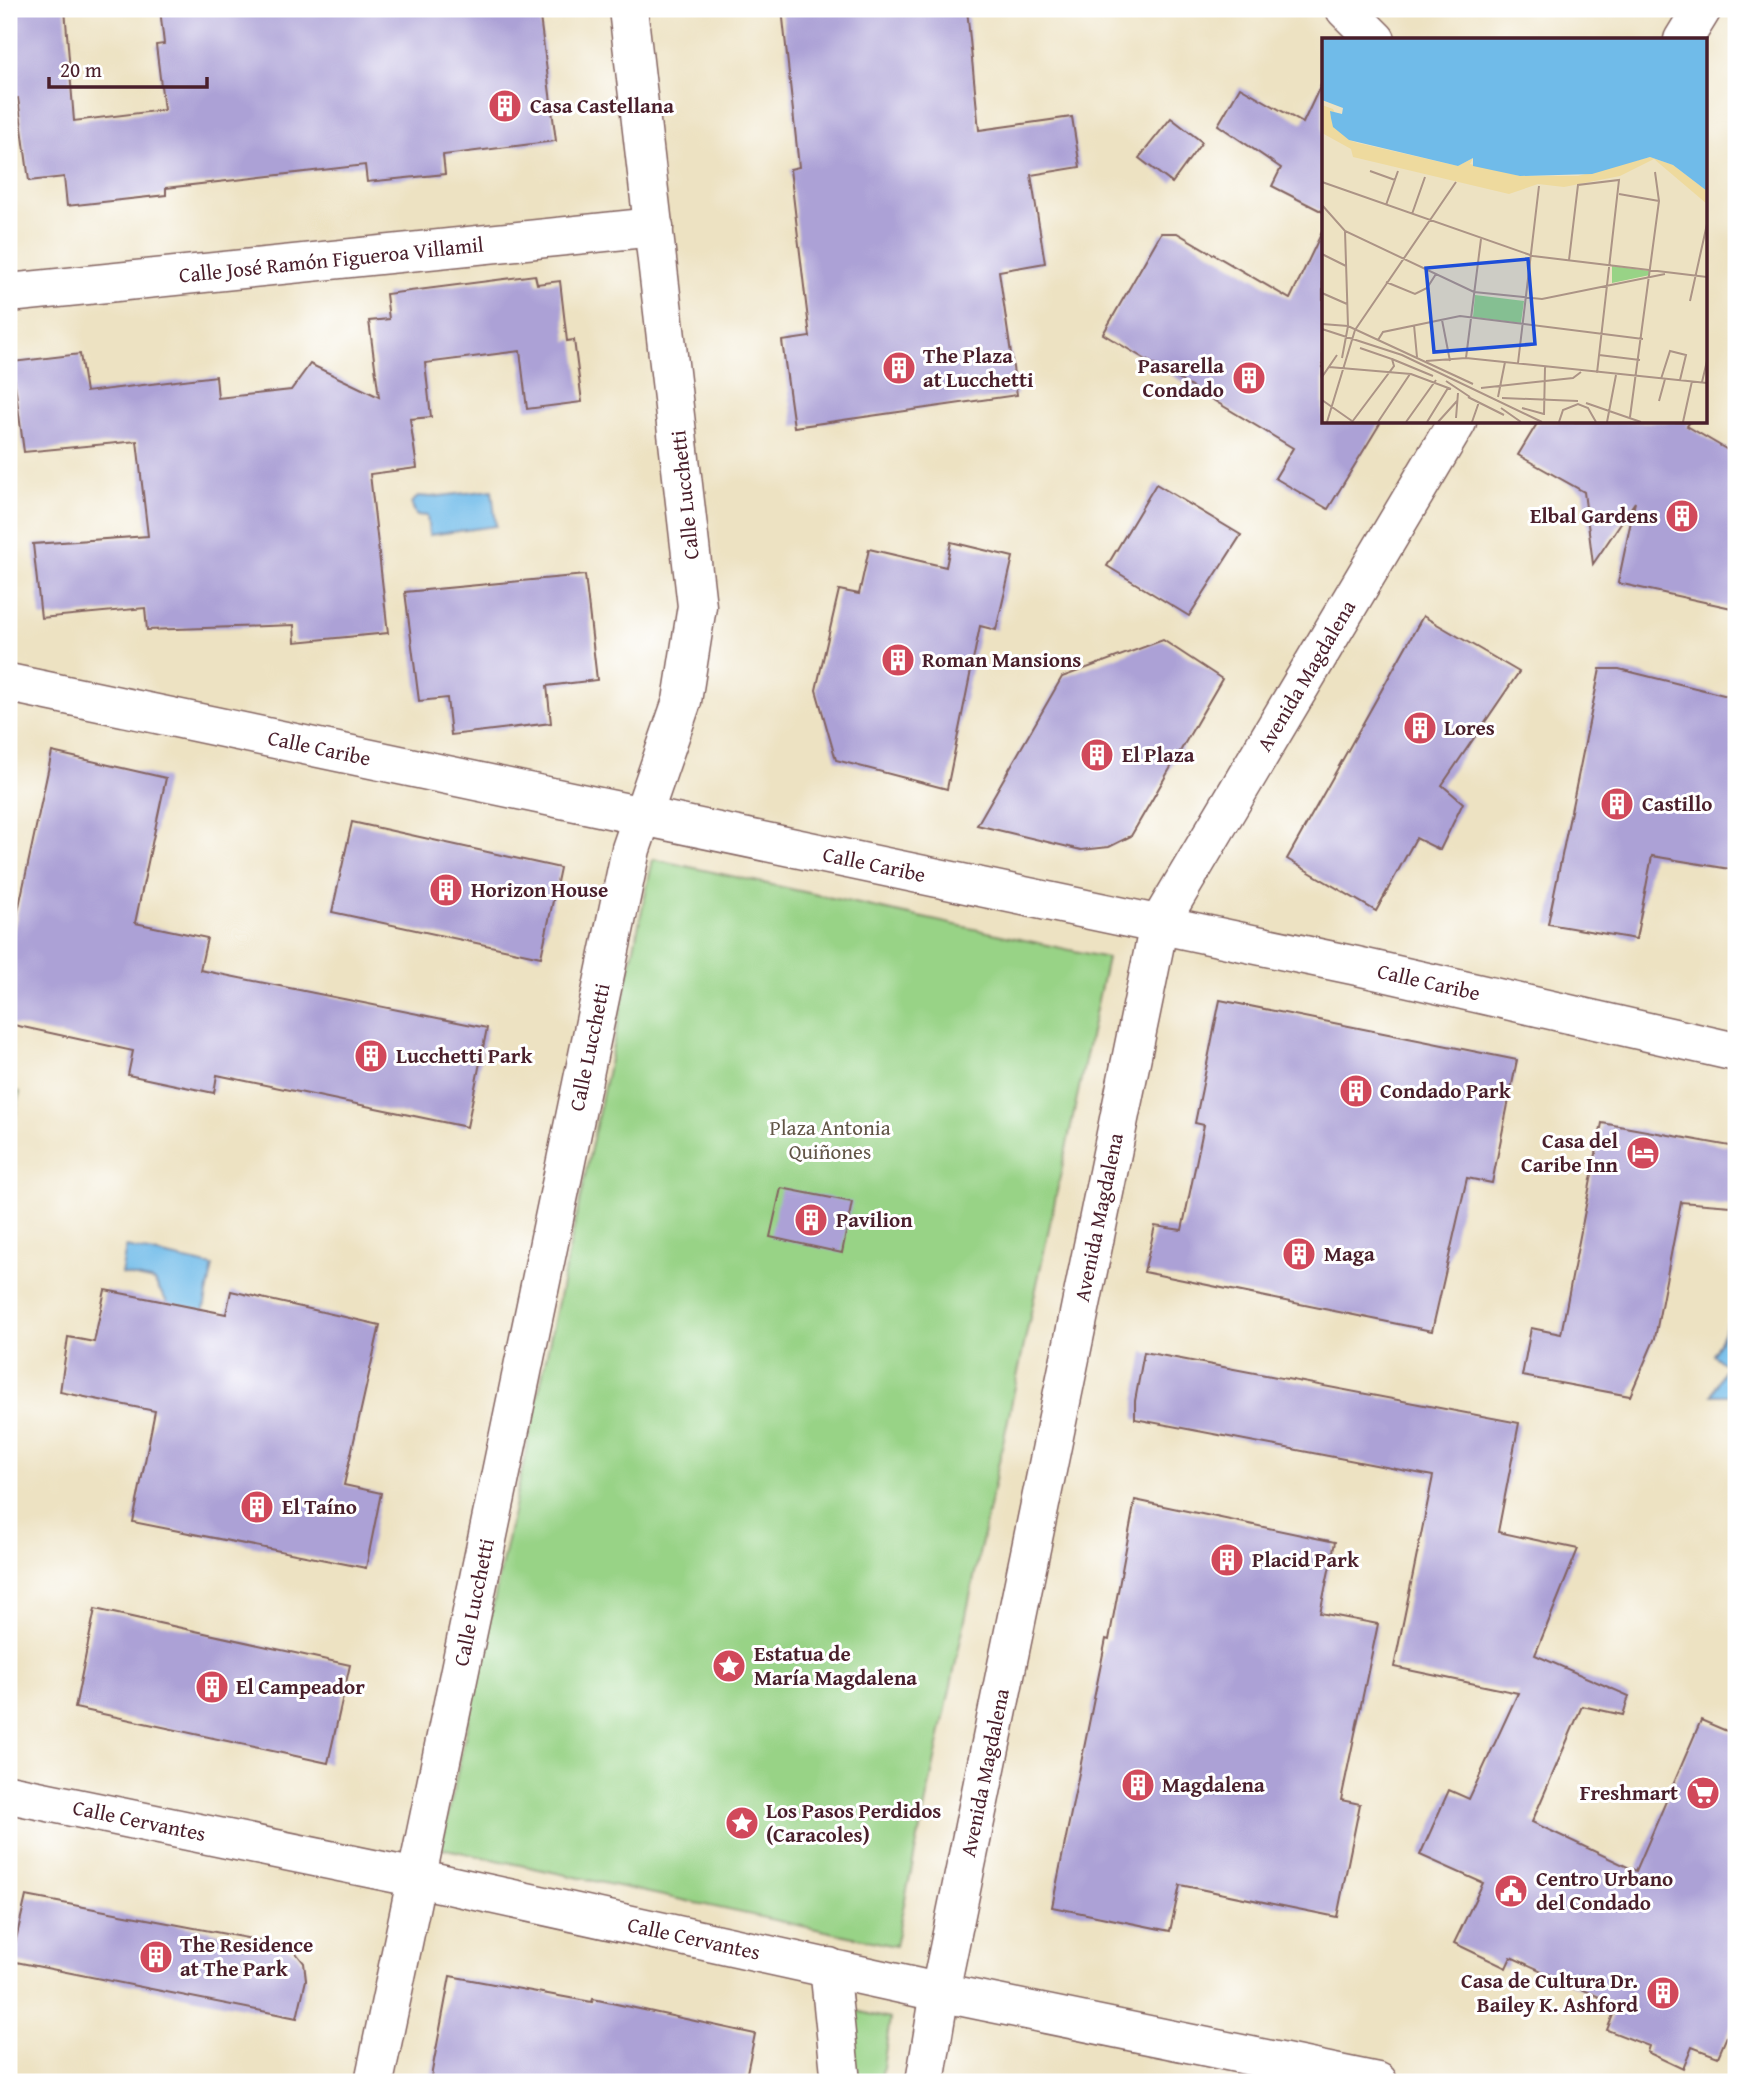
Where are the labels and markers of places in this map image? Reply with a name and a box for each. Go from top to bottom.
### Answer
building icon: Casa Castellana [486,87,524,125]
place label: Casa Castellana [530,90,674,121]
place label: The Plaza at Lucchetti [923,340,1034,395]
building icon: The Plaza at Lucchetti [880,349,918,387]
place label: Pasarella Condado [1138,350,1224,405]
building icon: Pasarella Condado [1230,359,1268,397]
building icon: Elbal Gardens [1663,497,1701,535]
place label: Elbal Gardens [1530,500,1658,531]
building icon: Roman Mansions [879,641,917,679]
place label: Roman Mansions [922,644,1081,675]
building icon: Lores [1401,709,1439,747]
place label: Lores [1444,712,1495,743]
building icon: El Plaza [1078,736,1116,774]
place label: El Plaza [1122,739,1195,770]
building icon: Castillo [1598,785,1636,823]
place label: Castillo [1642,788,1712,819]
building icon: Horizon House [427,871,465,909]
place label: Horizon House [471,874,608,905]
building icon: Lucchetti Park [352,1037,390,1075]
place label: Lucchetti Park [396,1040,533,1071]
building icon: Condado Park [1337,1072,1375,1110]
place label: Condado Park [1380,1075,1512,1106]
place label: Casa del Caribe Inn [1521,1125,1619,1180]
hotel icon: Casa del Caribe Inn [1624,1134,1662,1172]
building icon: Pavilion [792,1201,830,1239]
place label: Pavilion [836,1204,913,1235]
building icon: Maga [1280,1235,1318,1273]
place label: Maga [1324,1238,1375,1269]
building icon: El Taíno [238,1488,276,1526]
place label: El Taíno [282,1491,357,1522]
building icon: Placid Park [1208,1541,1246,1579]
place label: Placid Park [1252,1544,1360,1575]
place label: Estatua de María Magdalena [754,1638,917,1693]
place icon: Estatua de María Magdalena [710,1647,748,1685]
building icon: El Campeador [193,1668,231,1706]
place label: El Campeador [236,1671,365,1702]
building icon: Magdalena [1119,1766,1157,1804]
place label: Magdalena [1162,1769,1265,1800]
supermarket icon: Freshmart [1684,1774,1722,1812]
place label: Freshmart [1580,1777,1678,1808]
place label: Los Pasos Perdidos (Caracoles) [766,1795,941,1850]
place icon: Los Pasos Perdidos (Caracoles) [723,1804,761,1842]
place label: Centro Urbano del Condado [1536,1863,1673,1918]
public building icon: Centro Urbano del Condado [1492,1872,1530,1910]
place label: The Residence at The Park [180,1929,313,1984]
building icon: The Residence at The Park [137,1938,175,1976]
place label: Casa de Cultura Dr. Bailey K. Ashford [1461,1965,1638,2020]
building icon: Casa de Cultura Dr. Bailey K. Ashford [1644,1974,1682,2012]

